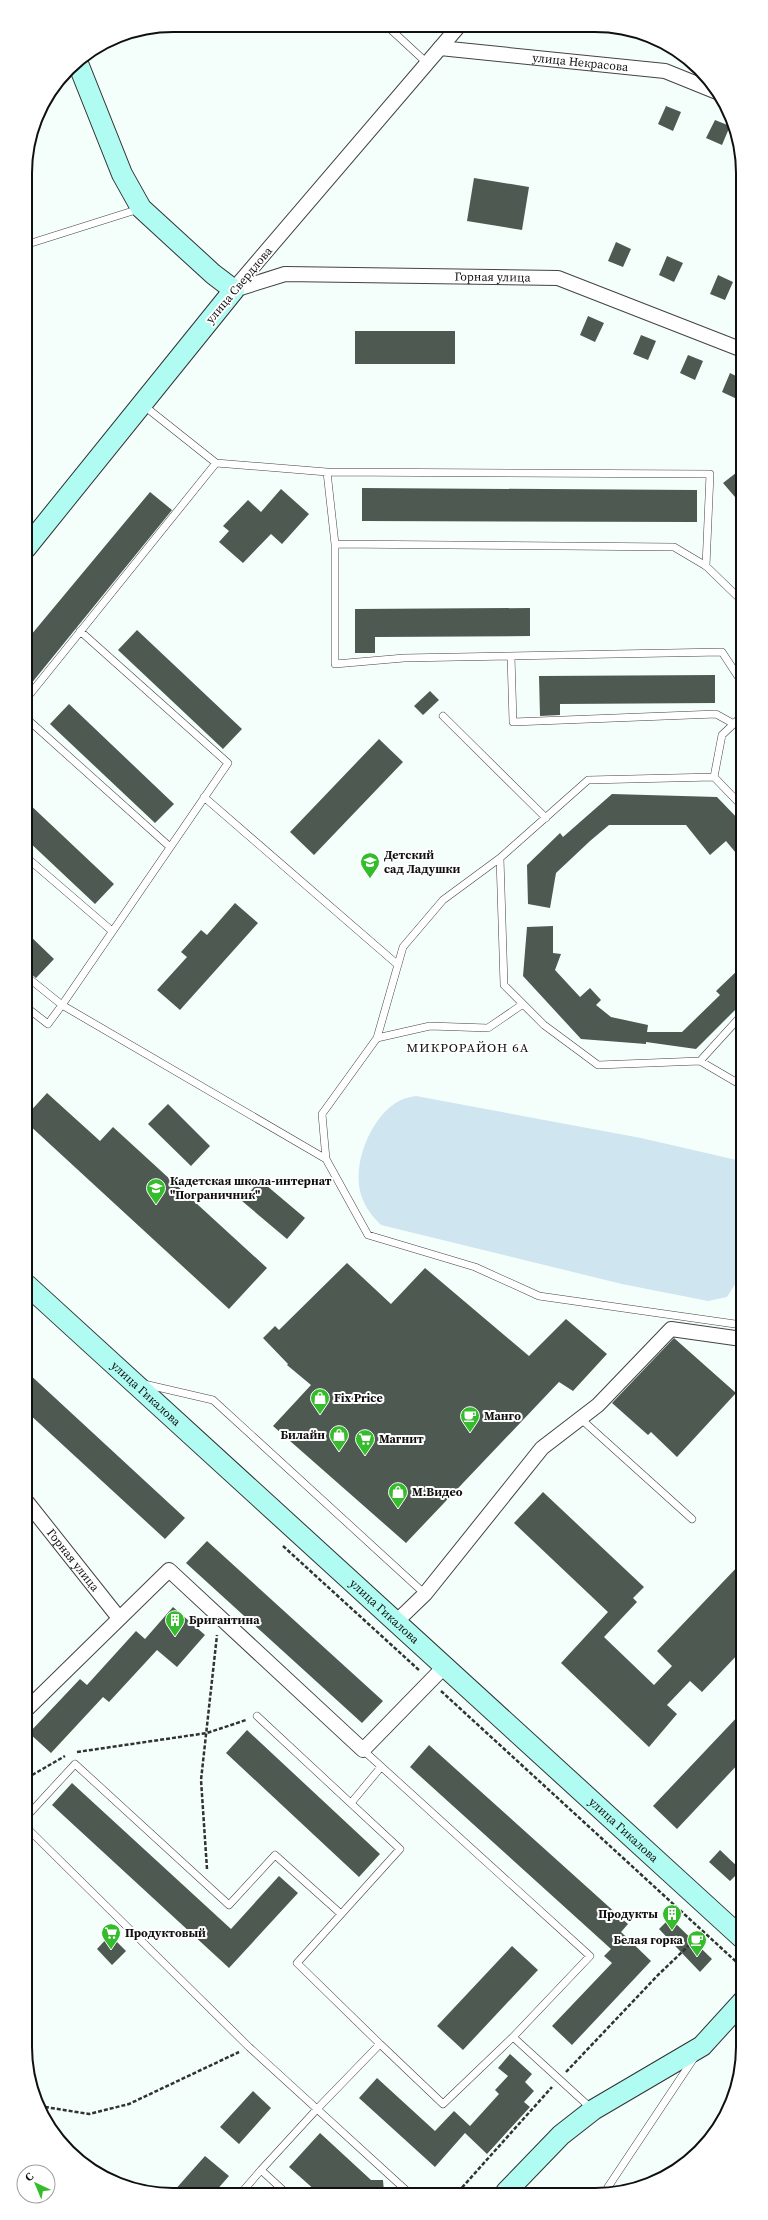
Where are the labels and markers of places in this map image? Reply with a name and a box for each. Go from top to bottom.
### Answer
place label: Детский сад Ладушки [384,847,461,877]
school or university icon: Детский сад Ладушки [359,851,381,879]
place label: Кадетская школа-интернат "Пограничник" [170,1173,332,1203]
school or university icon: Кадетская школа-интернат "Пограничник" [145,1177,167,1205]
shop icon: Fix Price [309,1387,331,1415]
place label: Fix Price [334,1390,383,1406]
cafe icon: Манго [459,1405,481,1433]
place label: Манго [484,1408,521,1424]
shop icon: Билайн [328,1424,350,1452]
place label: Билайн [281,1427,325,1443]
supermarket icon: Магнит [354,1428,376,1456]
place label: Магнит [379,1431,424,1447]
shop icon: М.Видео [387,1481,409,1509]
place label: М.Видео [412,1484,463,1500]
building icon: Бригантина [164,1609,186,1637]
place label: Бригантина [189,1612,260,1628]
building icon: Продукты [661,1903,683,1931]
place label: Продукты [598,1906,658,1922]
supermarket icon: Продуктовый [100,1922,122,1950]
place label: Продуктовый [125,1925,206,1941]
cafe icon: Белая горка [686,1929,708,1957]
place label: Белая горка [614,1932,684,1948]

